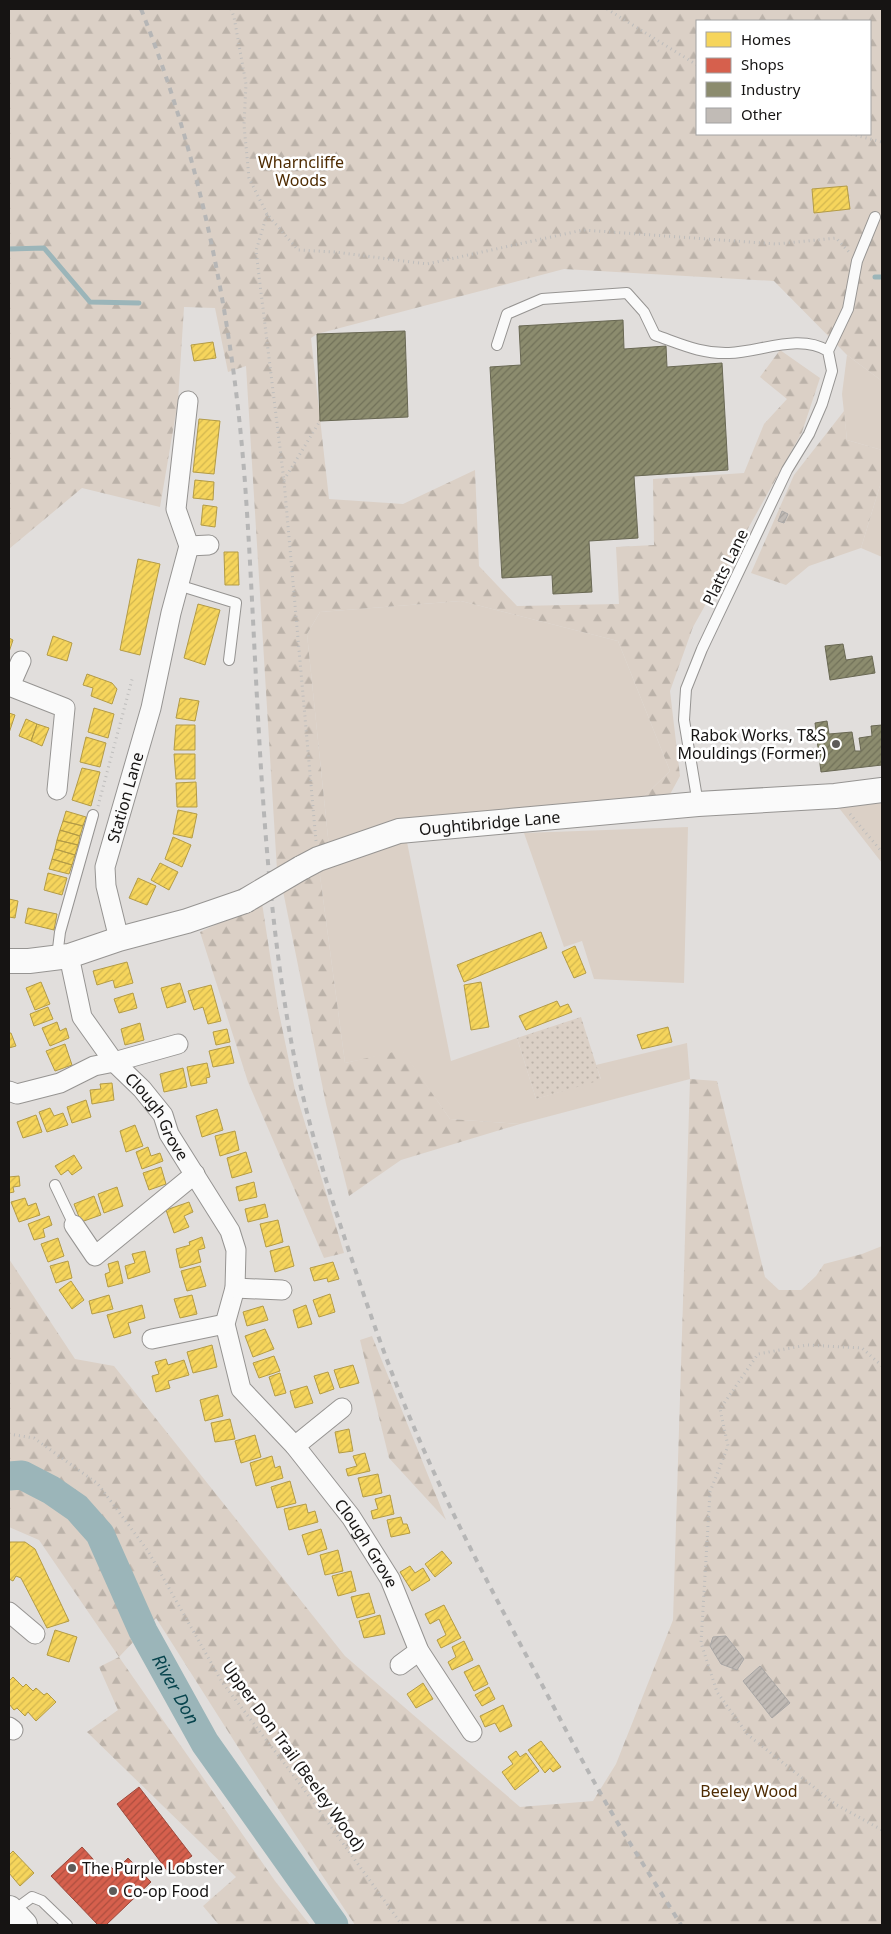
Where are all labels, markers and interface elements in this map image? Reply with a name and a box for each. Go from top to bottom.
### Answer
legend [696,20,871,135]
text: Homes [741,29,791,49]
text: Shops [741,54,784,74]
text: Industry [741,79,801,99]
text: Other [741,104,782,124]
park label: Wharncliffe Woods [258,151,344,191]
street label: Platts Lane [697,525,753,609]
place label: Rabok Works, T&S Mouldings (Former) [677,724,826,764]
marker: Rabok Works, T&S Mouldings (Former) [830,738,842,750]
street label: Station Lane [102,749,149,845]
street label: Oughtibridge Lane [418,805,561,840]
street label: Clough Grove [120,1067,194,1165]
street label: Clough Grove [330,1494,403,1591]
water label: River Don [147,1650,205,1728]
street label: Upper Don Trail (Beeley Wood) [218,1657,370,1855]
park label: Beeley Wood [700,1780,798,1802]
place label: The Purple Lobster [82,1857,225,1879]
marker: The Purple Lobster [66,1862,78,1874]
place label: Co-op Food [123,1880,209,1902]
marker: Co-op Food [107,1885,119,1897]

